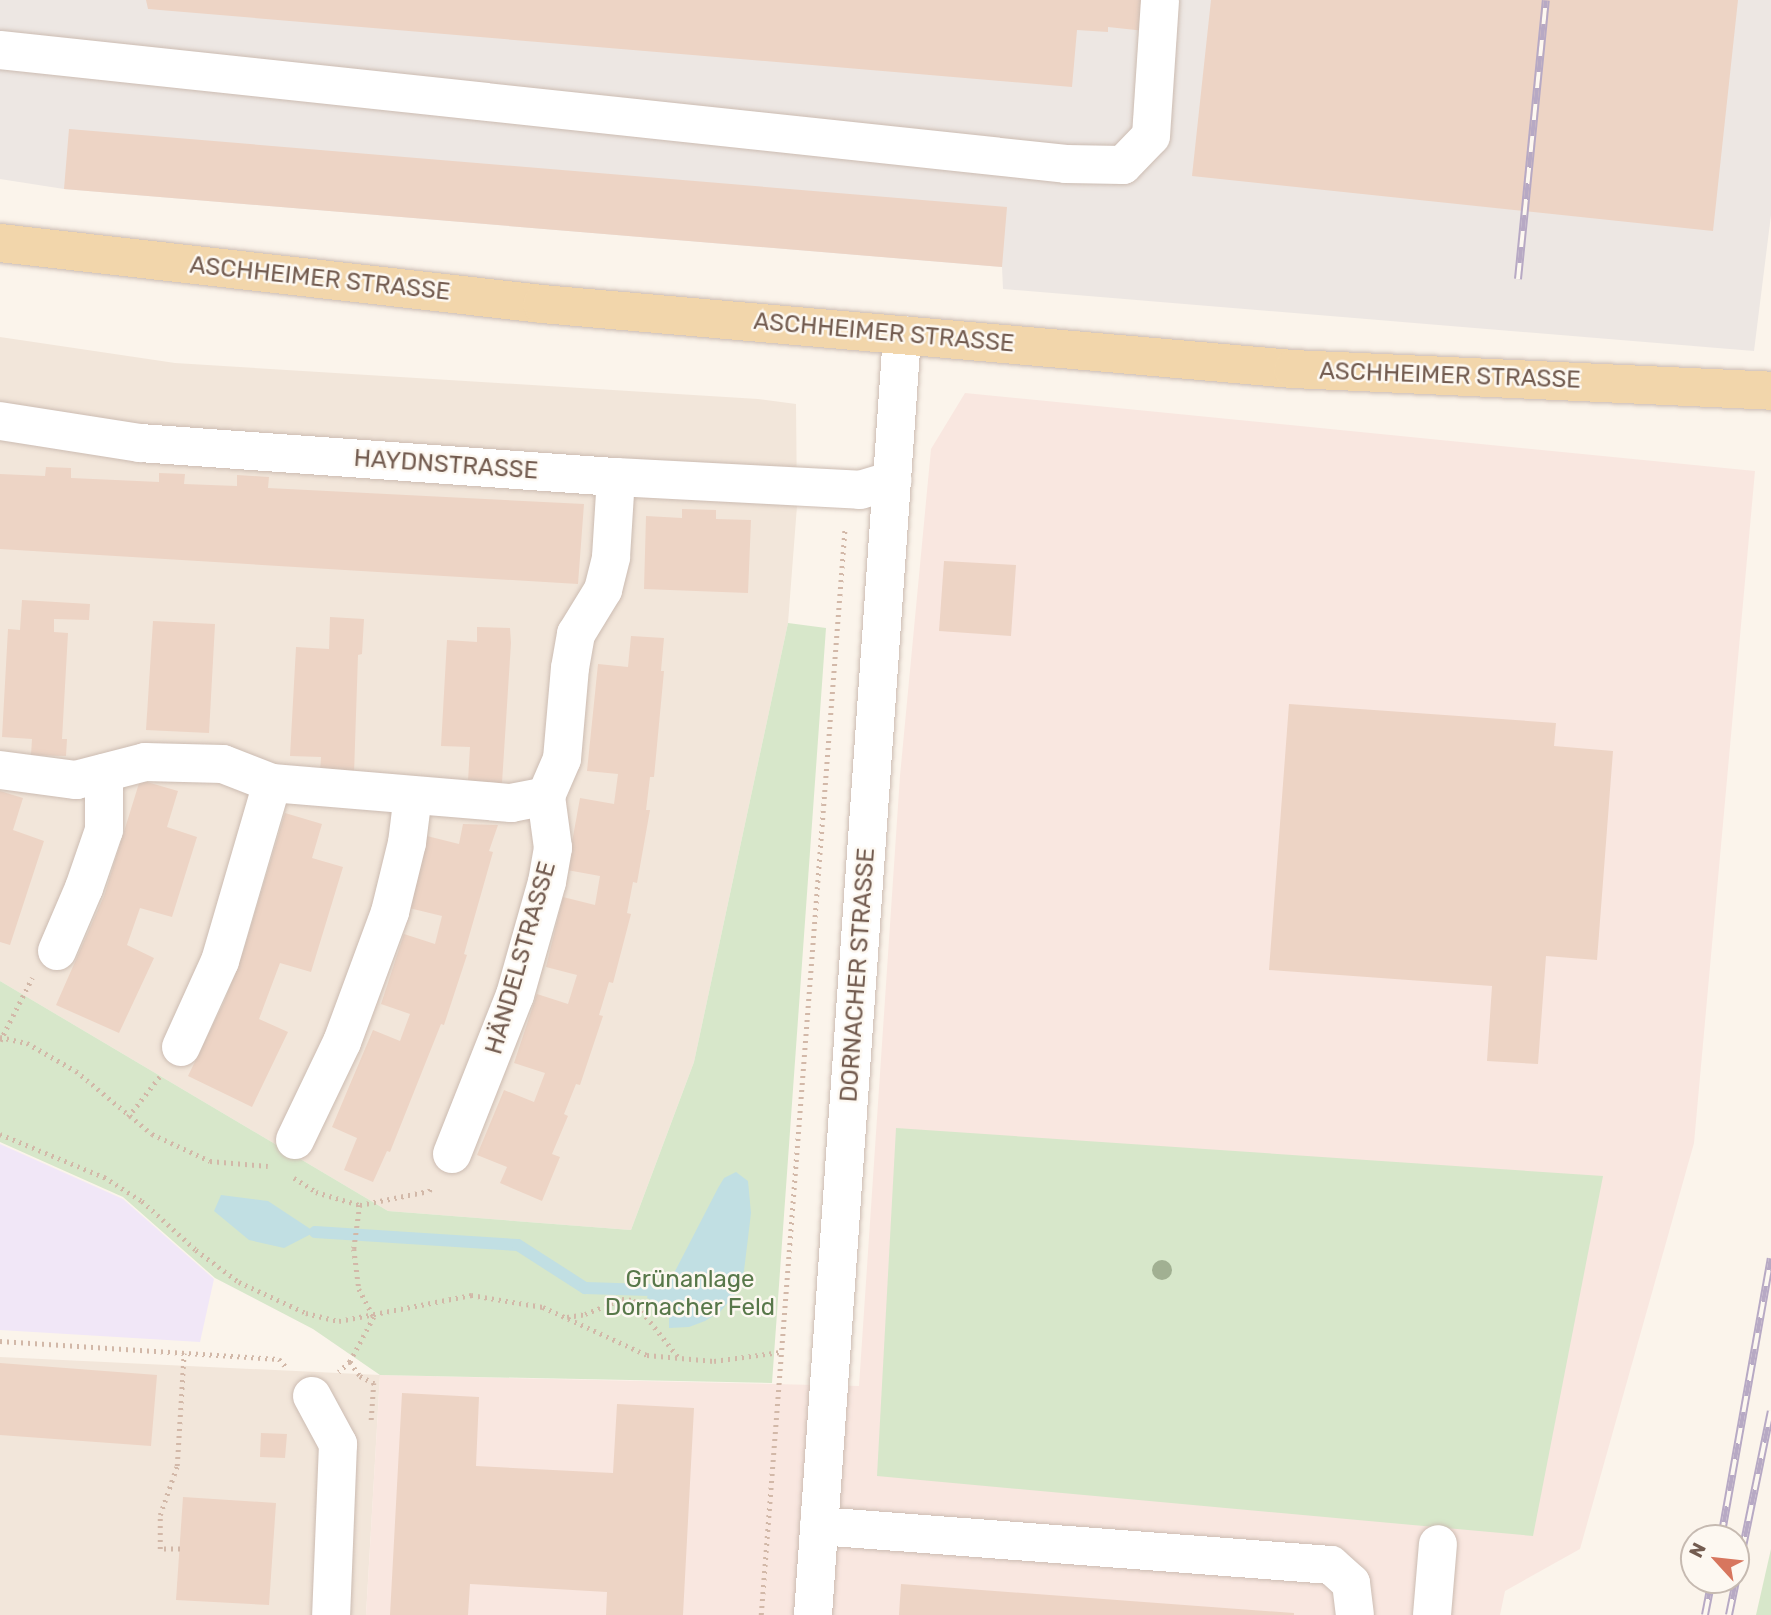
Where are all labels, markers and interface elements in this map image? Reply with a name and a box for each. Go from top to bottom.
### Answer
street label: ASCHHEIMER STRASSE [188,251,452,307]
street label: ASCHHEIMER STRASSE [752,307,1016,359]
street label: ASCHHEIMER STRASSE [1319,357,1581,395]
street label: HAYDNSTRASSE [353,444,539,486]
street label: DORNACHER STRASSE [835,847,881,1103]
street label: HÄNDELSTRASSE [480,858,562,1058]
park label: Grünanlage Dornacher Feld [605,1266,775,1322]
north arrow [1680,1524,1750,1594]
text: N [1684,1539,1711,1561]

